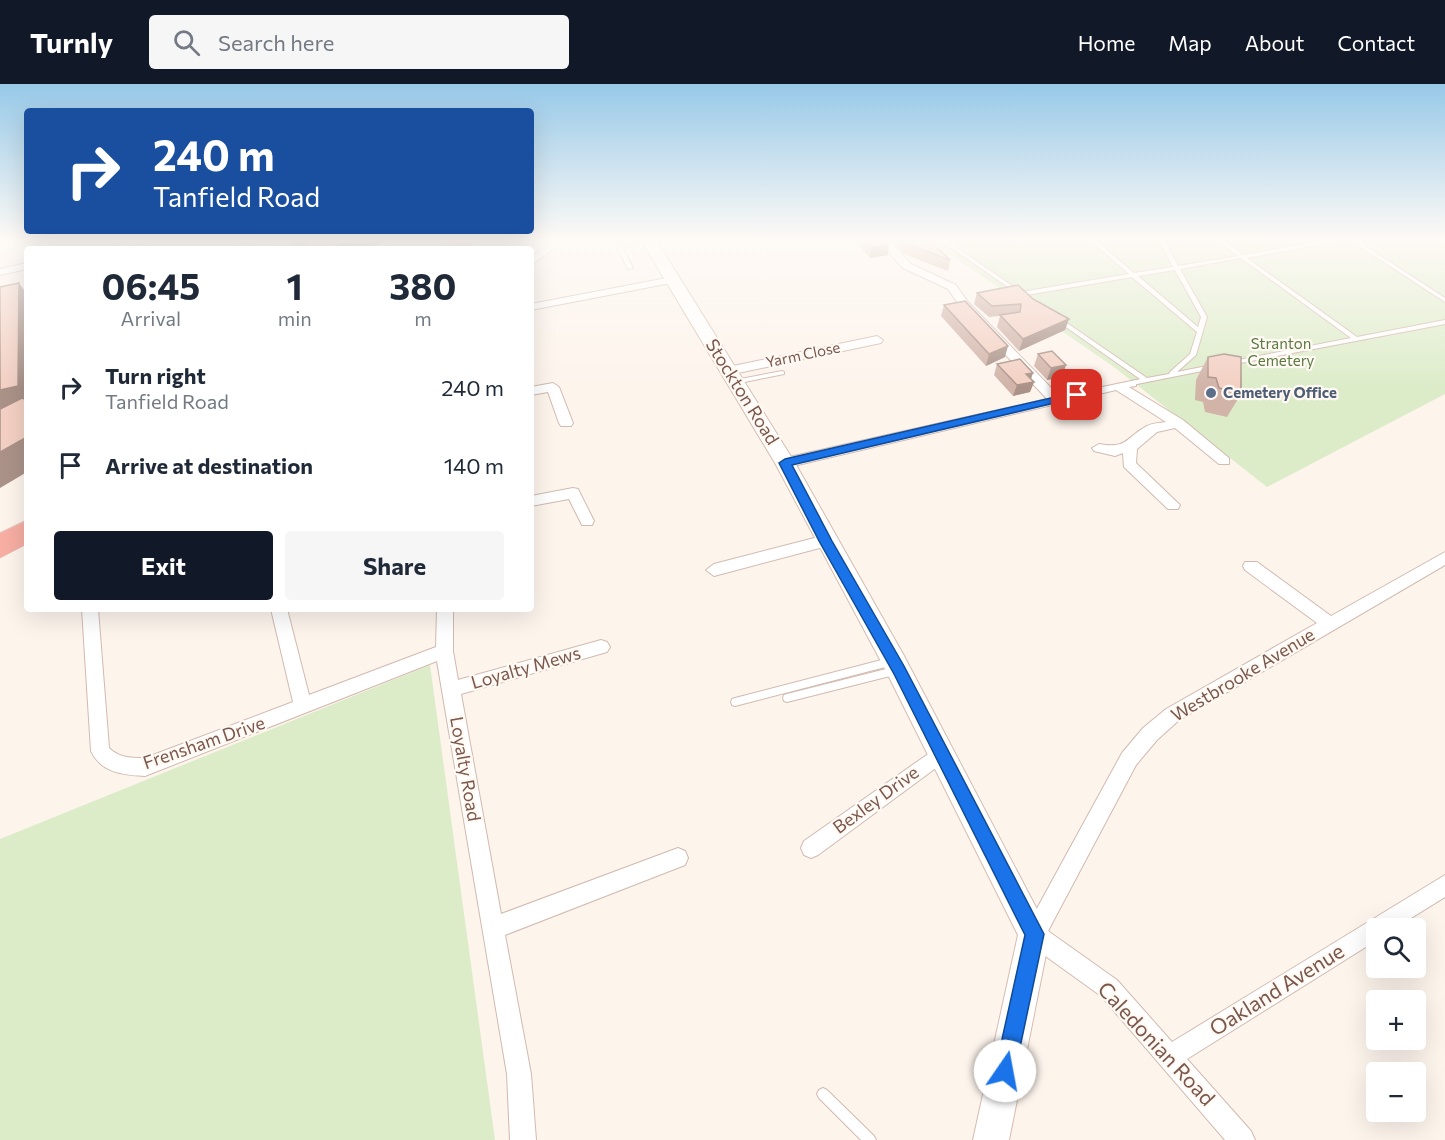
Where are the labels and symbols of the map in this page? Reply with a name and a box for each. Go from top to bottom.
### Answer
street label: Stockton Road [702,334,784,449]
park label: Stranton Cemetery [1248,334,1315,369]
street label: Yarm Close [764,337,842,371]
pin [1051,369,1102,420]
place label: Cemetery Office [1223,383,1337,401]
marker: Cemetery Office [1204,386,1218,400]
street label: Westbrooke Avenue [1167,623,1318,726]
street label: Loyalty Mews [468,641,583,693]
street label: Frensham Drive [140,711,267,773]
street label: Loyalty Road [446,715,486,823]
street label: Bexley Drive [828,761,923,838]
street label: Oakland Avenue [1204,937,1348,1040]
street label: Caledonian Road [1093,976,1221,1110]
position arrow [973,1039,1037,1103]

